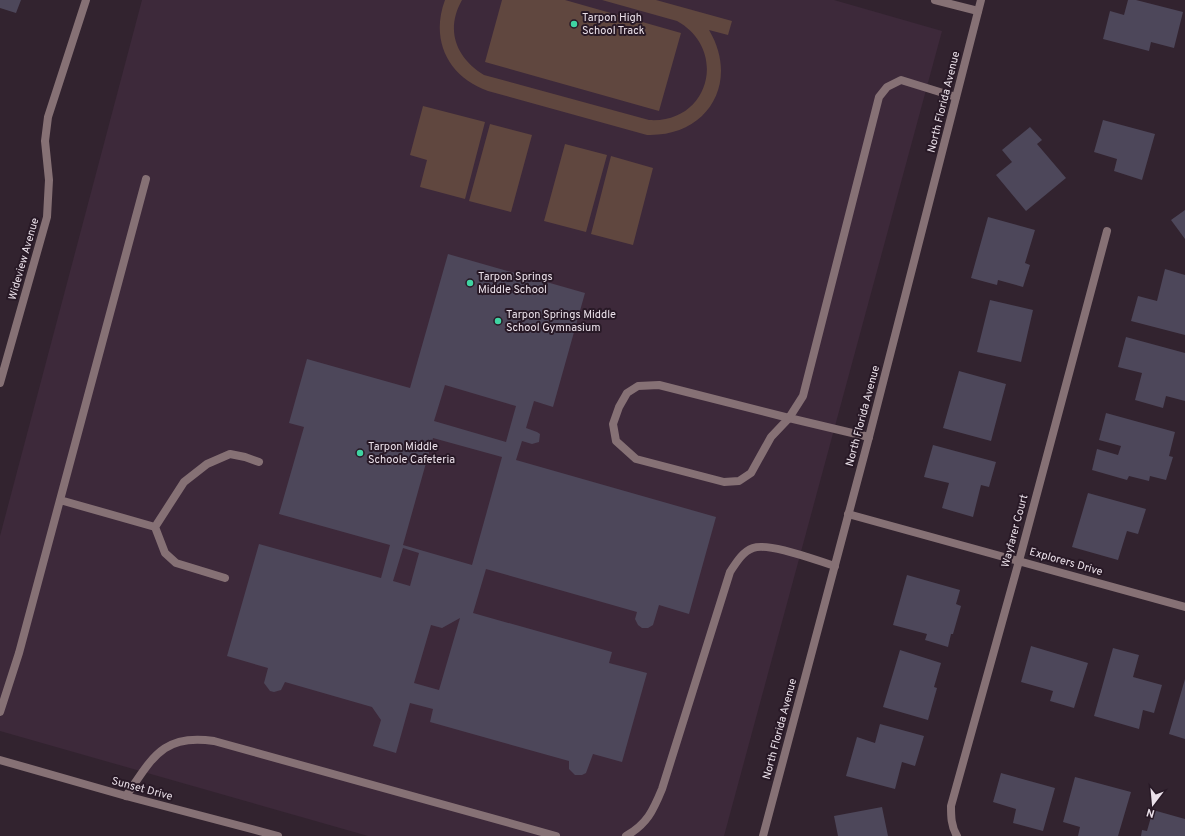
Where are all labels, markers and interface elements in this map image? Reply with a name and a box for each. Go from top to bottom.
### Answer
place label: Tarpon High School Track [582,11,645,38]
marker: Tarpon High School Track [569,19,579,29]
street label: North Florida Avenue [925,50,963,154]
street label: Wideview Avenue [6,216,42,302]
place label: Tarpon Springs Middle School [478,270,553,297]
marker: Tarpon Springs Middle School [465,278,475,288]
place label: Tarpon Springs Middle School Gymnasium [506,308,616,335]
marker: Tarpon Springs Middle School Gymnasium [493,316,503,326]
street label: North Florida Avenue [843,364,883,468]
place label: Tarpon Middle Schoole Cafeteria [368,440,455,467]
marker: Tarpon Middle Schoole Cafeteria [355,448,365,458]
street label: Wayfarer Court [999,493,1031,569]
street label: Explorers Drive [1028,545,1104,579]
street label: North Florida Avenue [760,677,800,781]
street label: Sunset Drive [110,774,174,804]
north arrow [1133,784,1173,824]
text: N [1145,805,1156,820]

